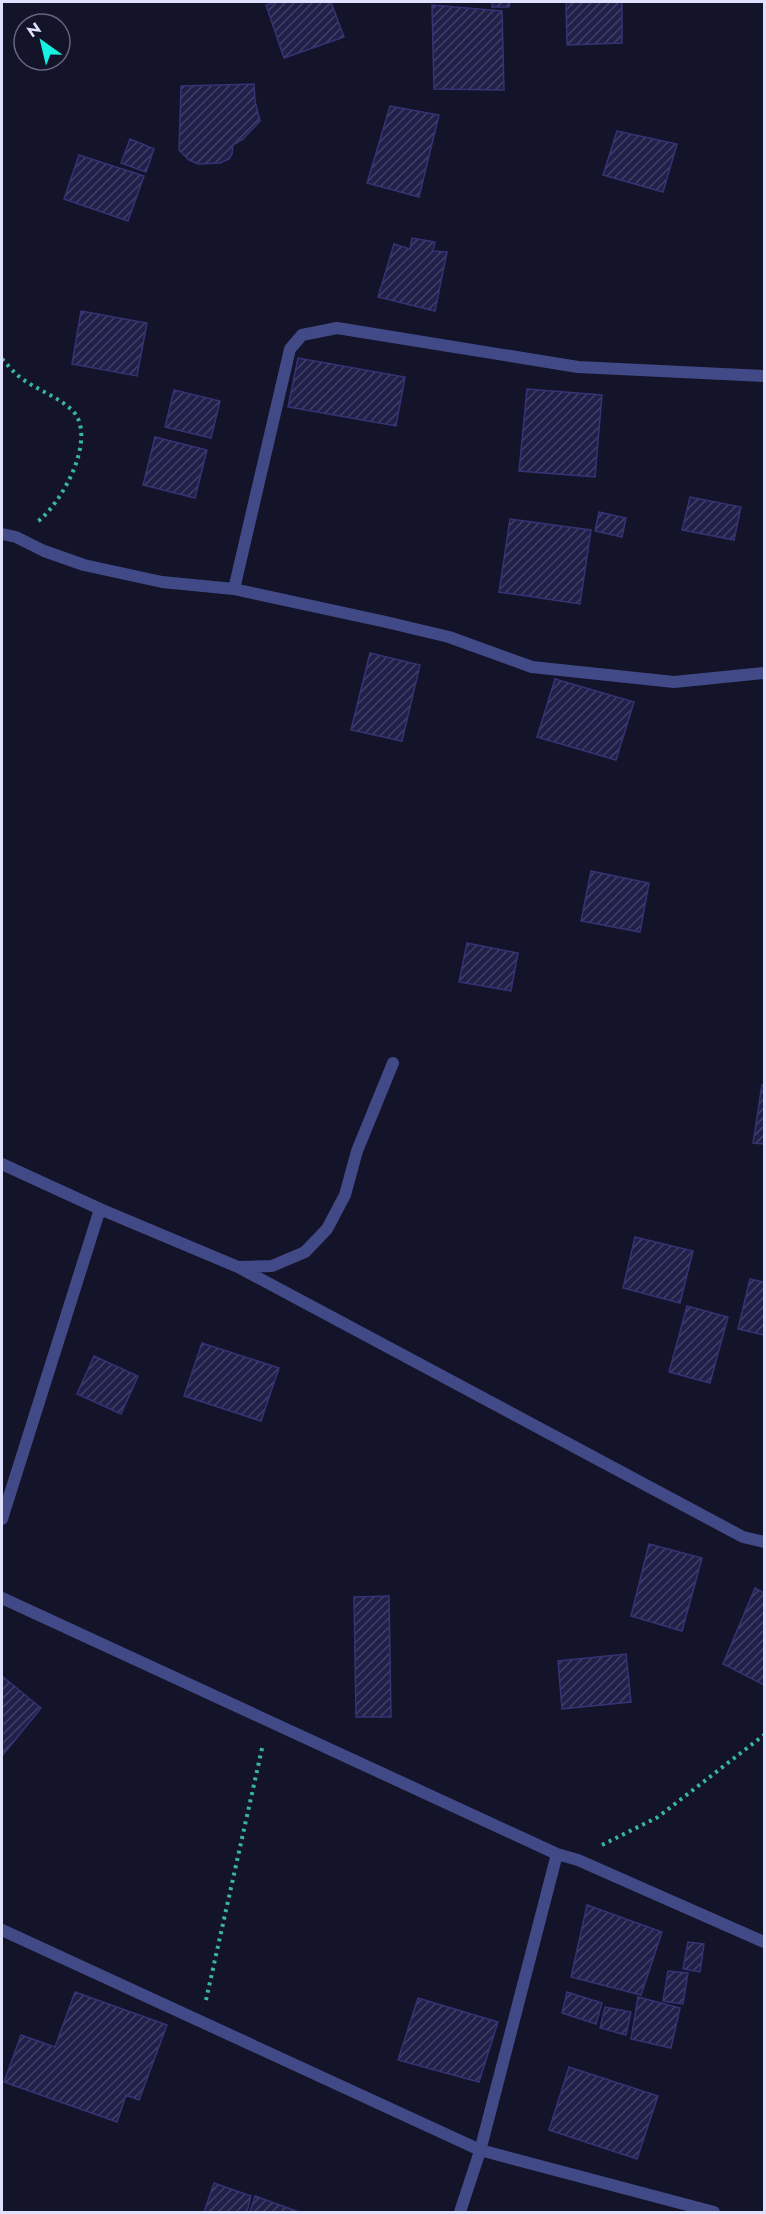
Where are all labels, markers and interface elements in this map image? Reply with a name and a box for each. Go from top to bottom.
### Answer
north arrow [12,12,72,72]
text: N [22,17,46,43]

